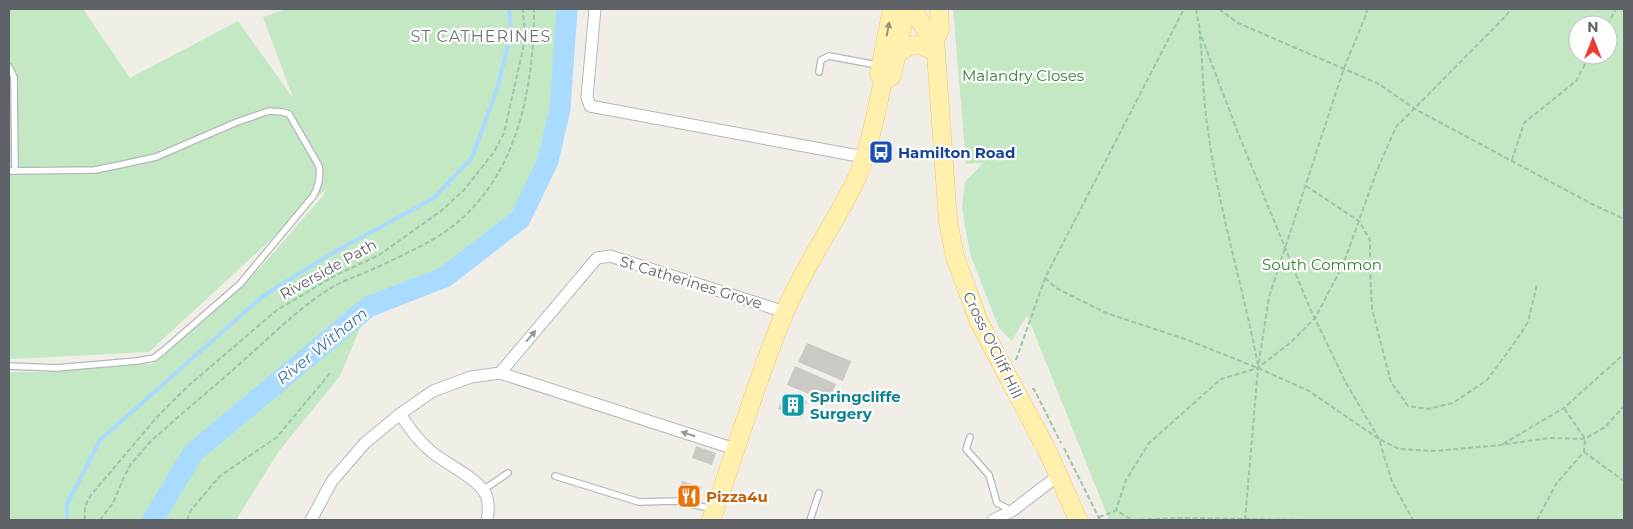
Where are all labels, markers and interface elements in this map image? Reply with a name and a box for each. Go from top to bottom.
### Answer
north arrow [1568,15,1618,65]
text: N [1587,18,1599,36]
one-way arrow [884,21,892,37]
district label: ST CATHERINES [411,27,551,46]
park label: Malandry Closes [962,66,1084,85]
bus stop icon: Hamilton Road [868,139,894,165]
place label: Hamilton Road [898,143,1015,162]
street label: Riverside Path [276,235,380,303]
street label: St Catherines Grove [618,251,764,313]
park label: South Common [1262,255,1382,274]
street label: Cross O'Cliff Hill [959,288,1027,402]
water label: River Witham [273,304,371,388]
one-way arrow [526,329,537,342]
place label: Springcliffe Surgery [810,387,901,423]
building icon: Springcliffe Surgery [780,392,806,418]
one-way arrow [680,429,695,437]
restaurant icon: Pizza4u [676,483,702,509]
place label: Pizza4u [706,487,768,506]

